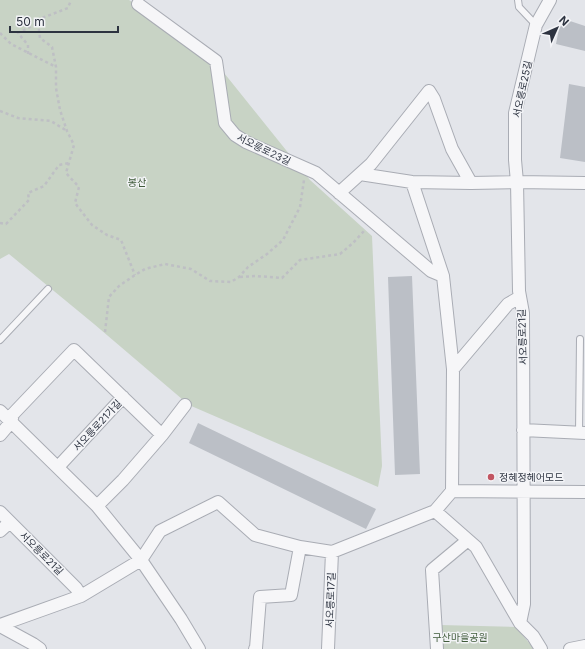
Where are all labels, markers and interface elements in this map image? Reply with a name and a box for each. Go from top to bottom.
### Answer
scale bar [10,8,118,34]
north arrow [537,8,577,48]
text: N [556,13,572,29]
text: 50 m [16,14,45,29]
street label: 서오릉로25길 [510,59,534,119]
street label: 서오릉로23길 [235,131,293,167]
park label: 봉산 [128,176,146,188]
street label: 서오릉로21길 [515,309,529,365]
street label: 서오릉로21가길 [70,397,124,453]
place label: 정혜정헤어모드 [499,471,563,483]
marker: 정혜정헤어모드 [486,472,496,482]
street label: 서오릉로21길 [18,529,66,577]
street label: 서오릉로17길 [323,572,337,628]
park label: 구산마을공원 [432,631,488,643]

